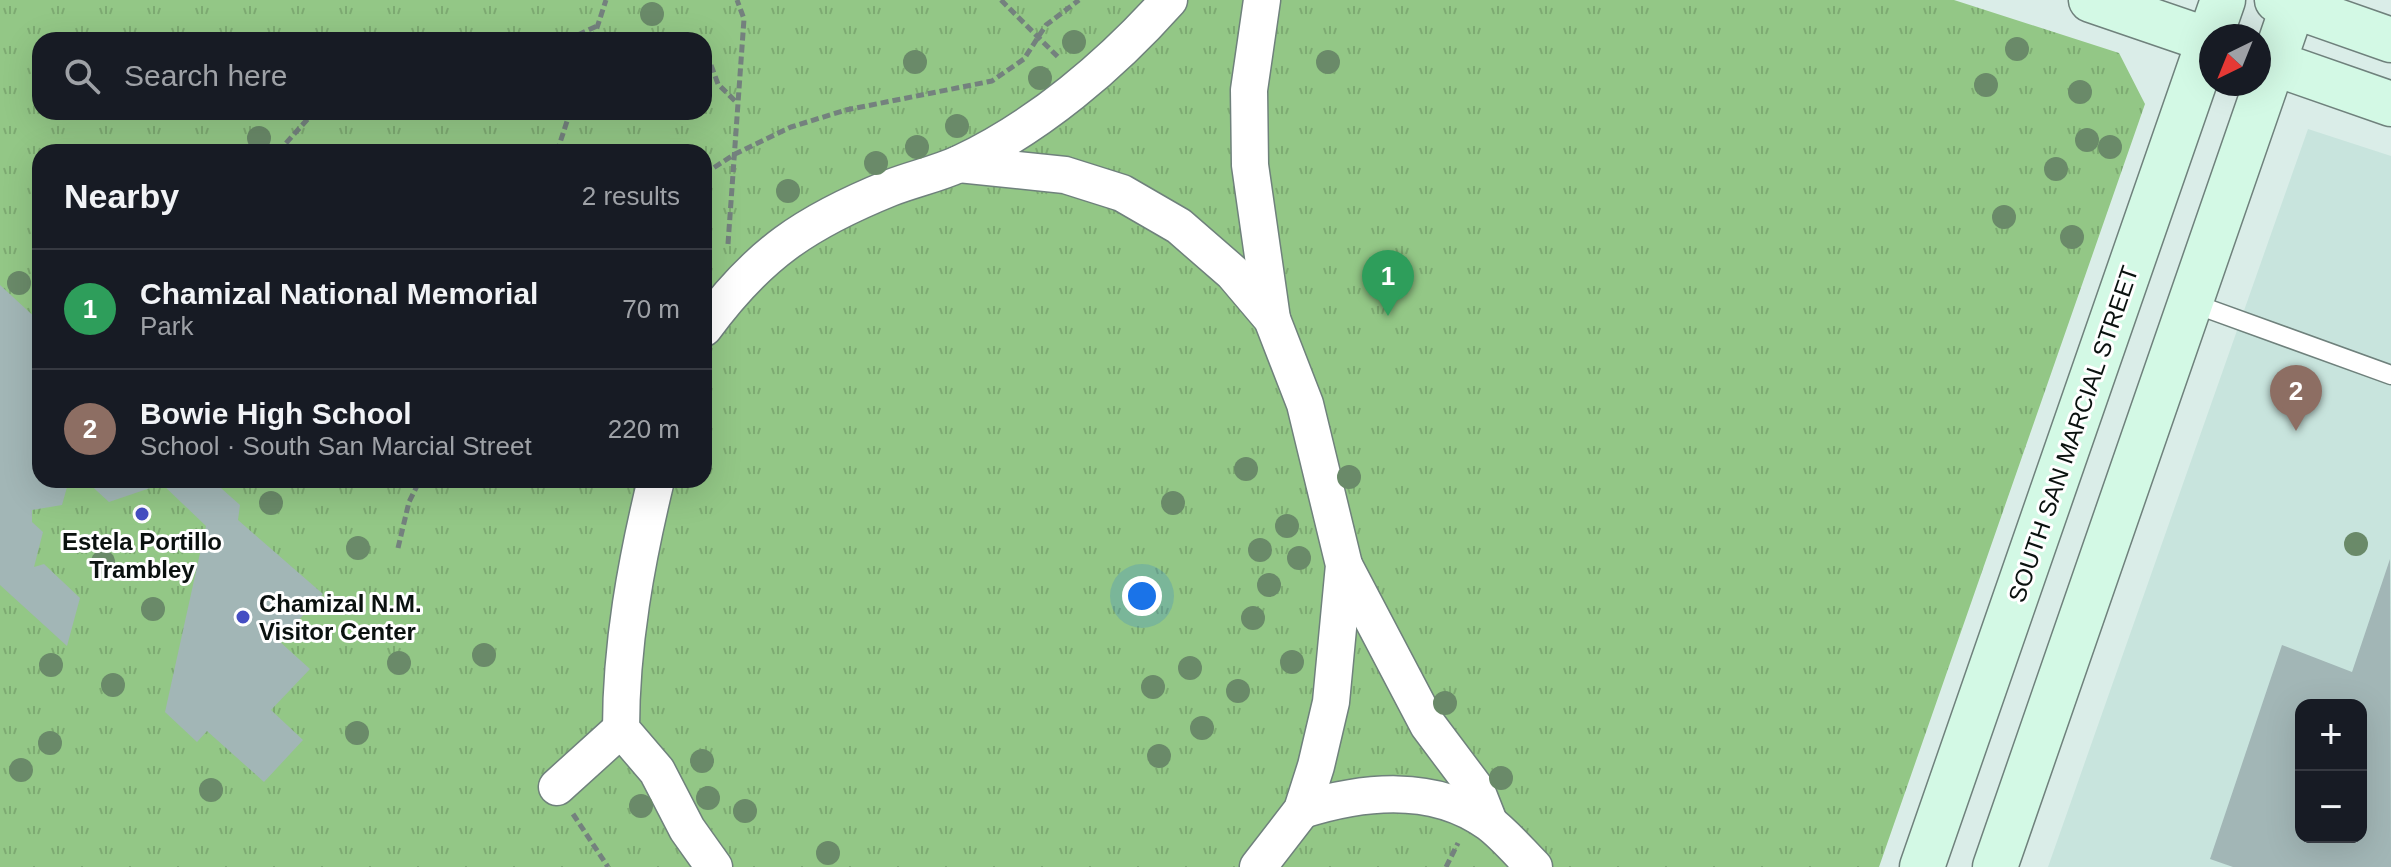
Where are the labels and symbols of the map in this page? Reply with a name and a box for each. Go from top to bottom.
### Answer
north arrow [2199,24,2271,96]
pin: 1 [1362,250,1414,316]
street label: SOUTH SAN MARCIAL STREET [2003,262,2143,606]
pin: 2 [2270,365,2322,431]
marker: Estela Portillo Trambley [133,505,151,523]
place label: Estela Portillo Trambley [62,528,222,583]
your location [1122,576,1162,616]
place label: Chamizal N.M. Visitor Center [259,590,422,645]
marker: Chamizal N.M. Visitor Center [234,608,252,626]

